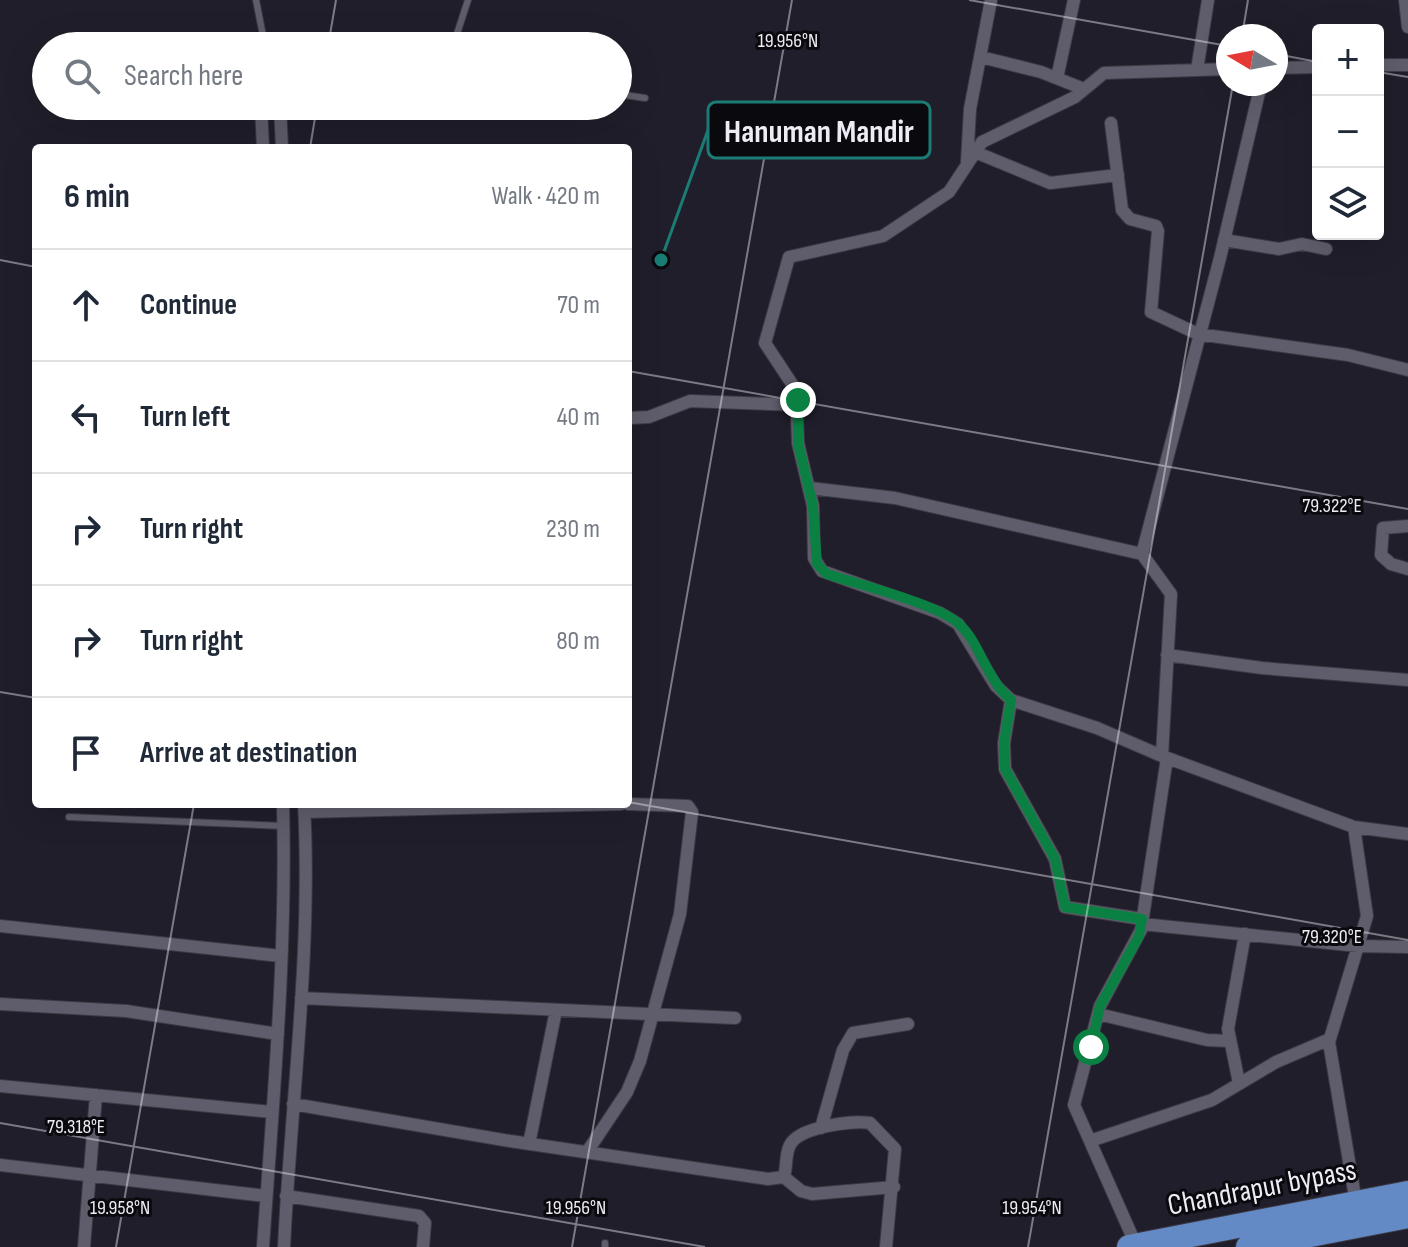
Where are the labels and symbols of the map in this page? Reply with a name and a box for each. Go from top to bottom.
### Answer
north arrow [1216,24,1288,96]
text: 19.956°N [758,29,818,53]
callout: Hanuman Mandir [708,102,930,158]
text: Hanuman Mandir [724,113,914,152]
route end [780,382,816,418]
text: 79.322°E [1302,494,1362,518]
text: 79.320°E [1302,925,1362,949]
route start [1073,1029,1109,1065]
text: 79.318°E [47,1115,105,1139]
street label: Chandrapur bypass [1165,1152,1359,1224]
text: 19.958°N [90,1196,150,1220]
text: 19.956°N [546,1196,606,1220]
text: 19.954°N [1002,1196,1062,1220]

